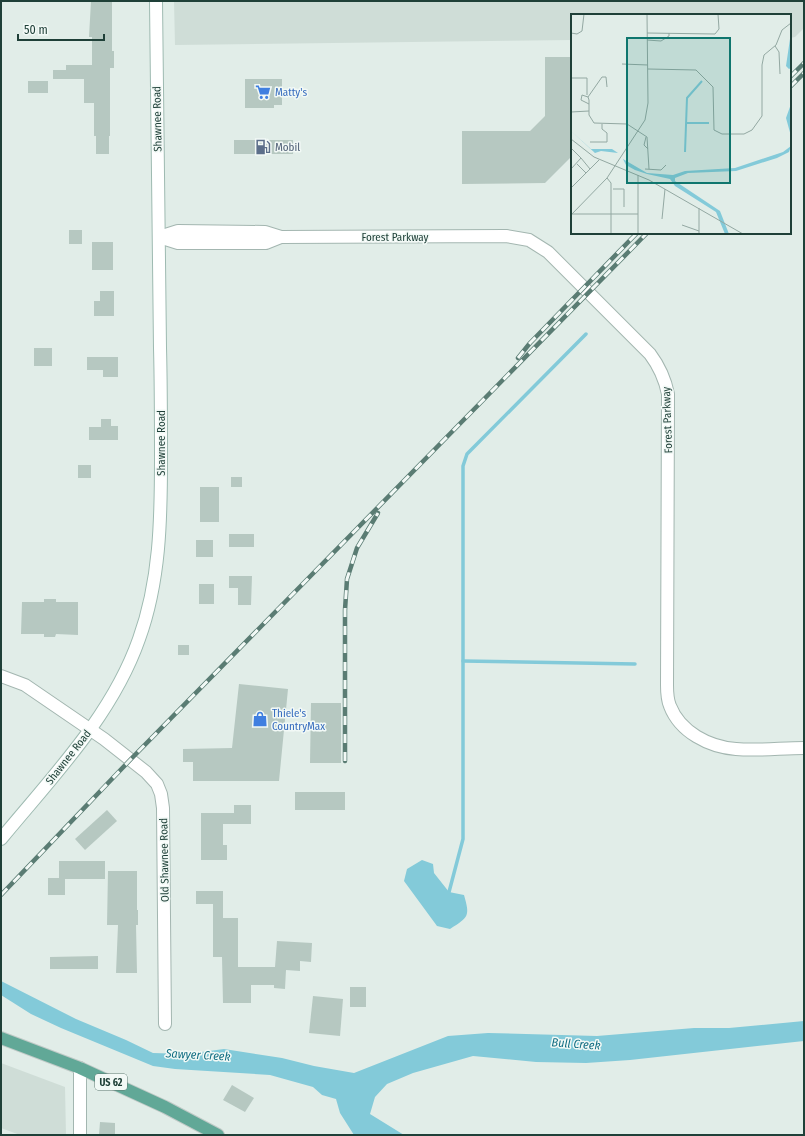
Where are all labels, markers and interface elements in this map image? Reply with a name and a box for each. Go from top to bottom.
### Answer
inset map [571,14,791,234]
scale bar [18,16,104,42]
text: 50 m [24,23,48,37]
supermarket icon: Matty's [254,83,272,101]
street label: Shawnee Road [150,86,165,152]
place label: Matty's [275,86,307,99]
fuel station icon: Mobil [254,138,272,156]
place label: Mobil [275,141,300,154]
street label: Forest Parkway [362,231,428,244]
street label: Forest Parkway [660,386,675,454]
street label: Shawnee Road [155,410,168,476]
place label: Thiele's CountryMax [272,707,325,733]
shop icon: Thiele's CountryMax [251,710,269,728]
street label: Shawnee Road [43,727,94,787]
street label: Old Shawnee Road [157,818,172,902]
water label: Bull Creek [551,1035,601,1053]
water label: Sawyer Creek [164,1046,231,1064]
road number: US 62 [95,1074,127,1090]

